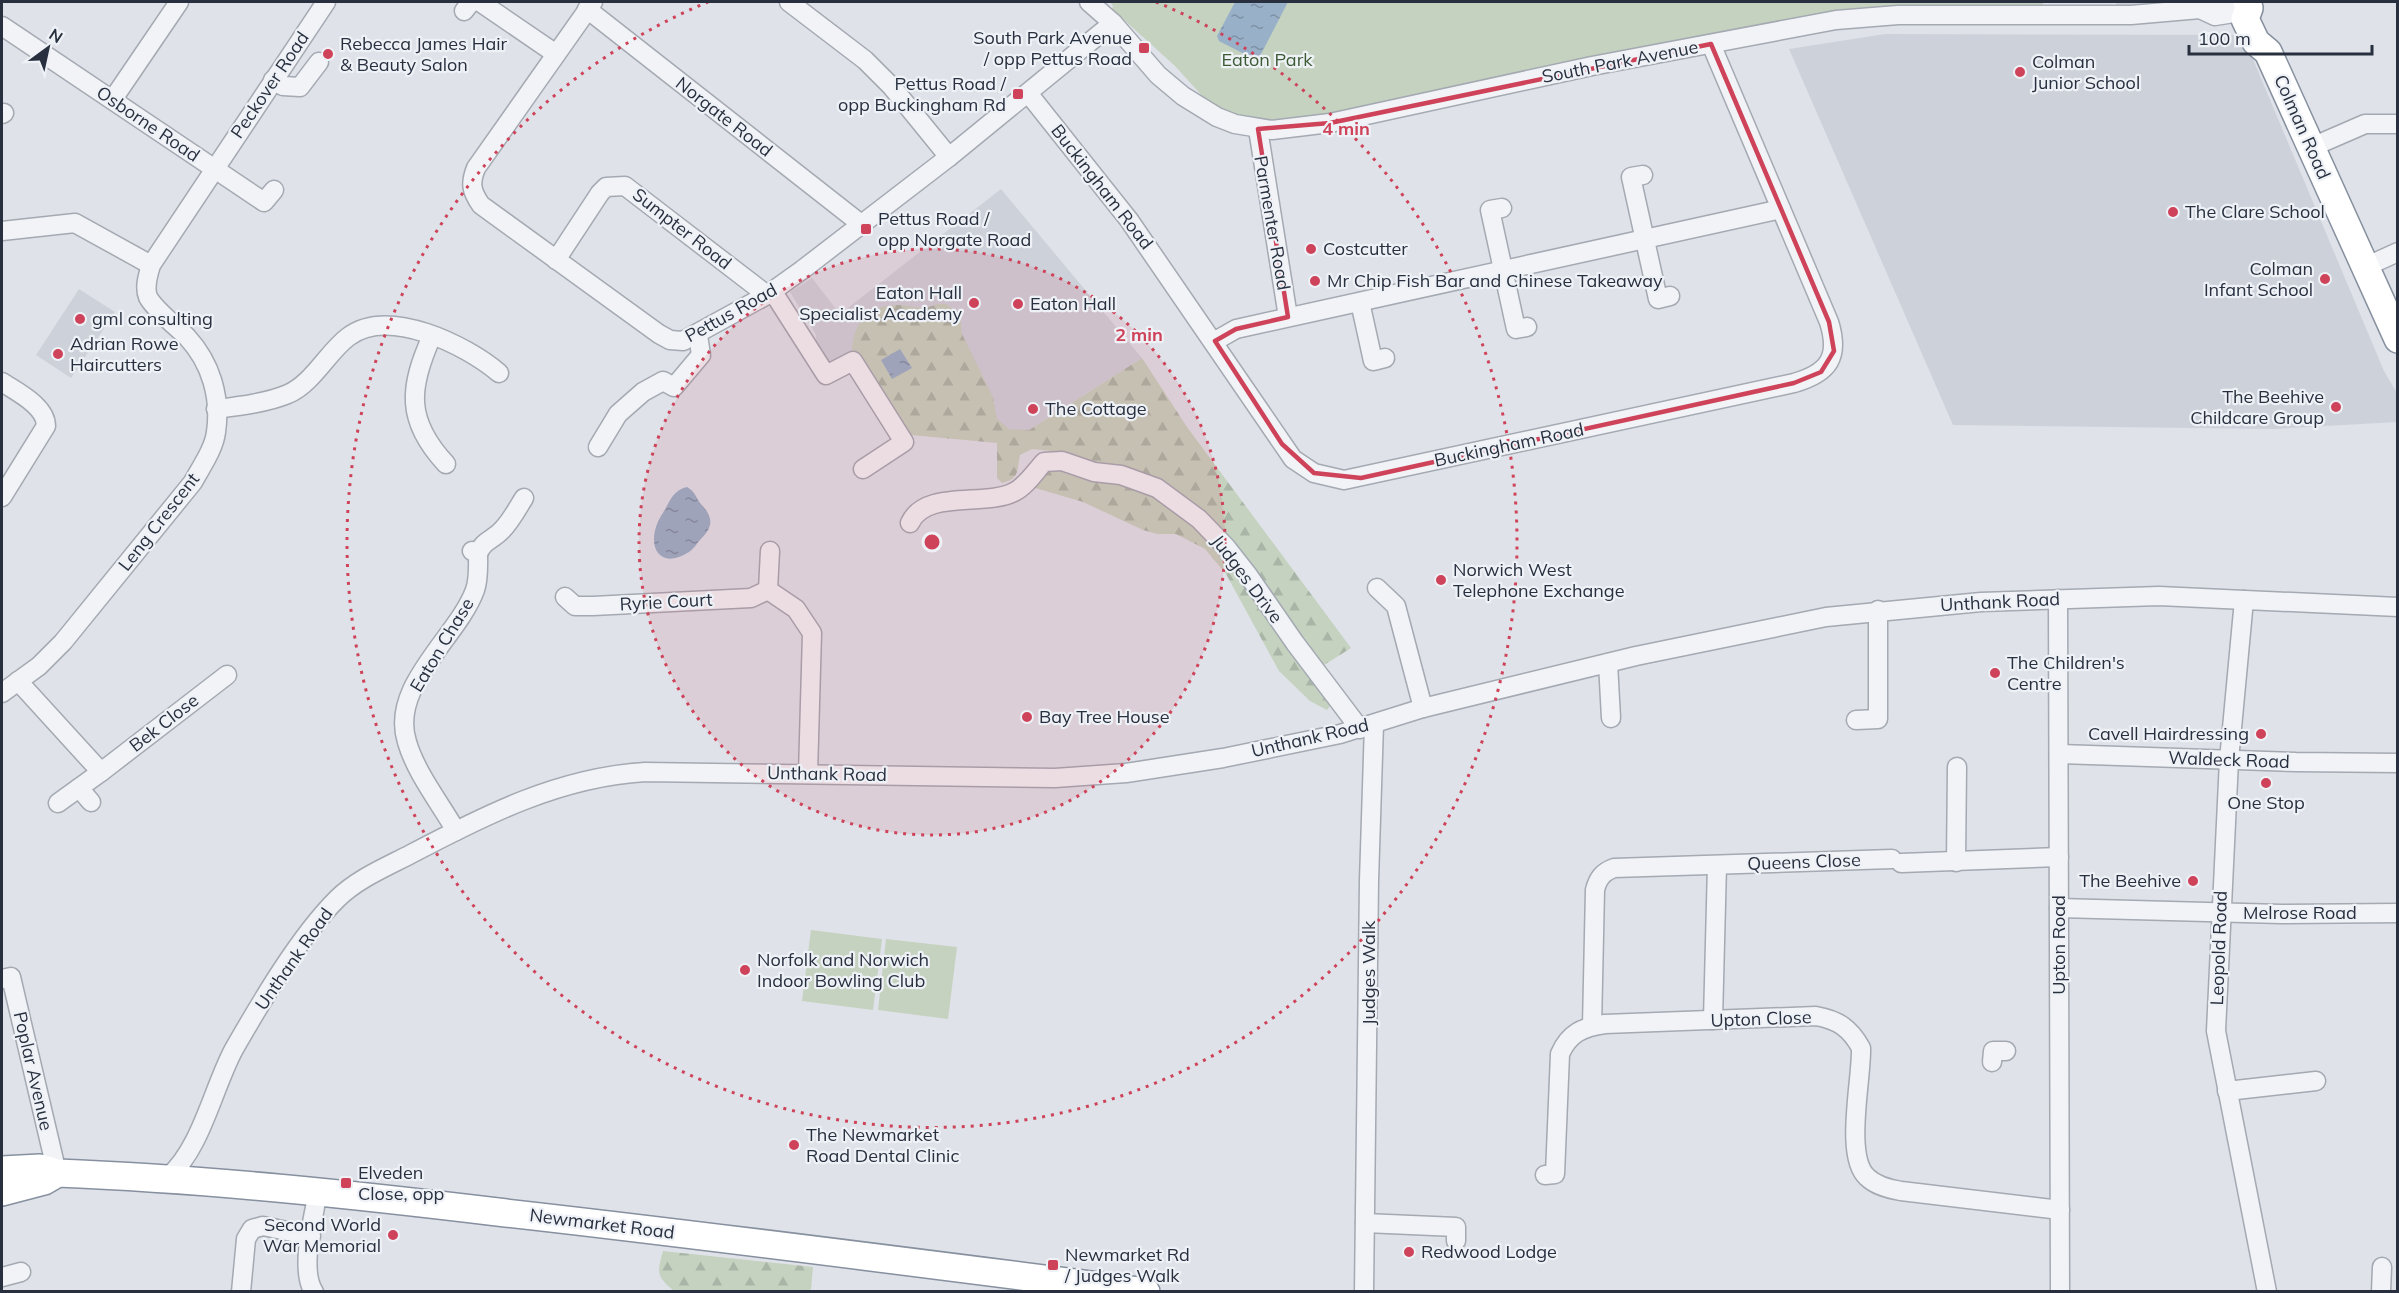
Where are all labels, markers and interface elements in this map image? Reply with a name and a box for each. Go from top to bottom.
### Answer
north arrow [18,18,78,78]
scale bar [2189,18,2372,56]
text: N [46,24,67,47]
place label: South Park Avenue / opp Pettus Road [973,26,1132,70]
street label: Peckover Road [225,27,314,142]
text: 100 m [2198,27,2251,50]
place label: Rebecca James Hair & Beauty Salon [340,32,508,76]
street label: South Park Avenue [1540,35,1700,88]
marker: South Park Avenue / opp Pettus Road [1137,41,1151,55]
marker: Rebecca James Hair & Beauty Salon [321,47,335,61]
park label: Eaton Park [1222,48,1313,71]
place label: Colman Junior School [2032,50,2140,94]
marker: Colman Junior School [2013,65,2027,79]
street label: Colman Road [2269,71,2336,183]
street label: Norgate Road [671,72,777,162]
place label: Pettus Road / opp Buckingham Rd [838,72,1007,116]
street label: Osborne Road [92,81,204,167]
marker: Pettus Road / opp Buckingham Rd [1011,87,1025,101]
text: 4 min [1322,117,1370,140]
street label: Buckingham Road [1046,120,1158,254]
street label: Parmenter Road [1249,154,1296,292]
street label: Sumpter Road [628,183,736,274]
place label: The Clare School [2185,200,2325,223]
marker: The Clare School [2166,205,2180,219]
place label: Pettus Road / opp Norgate Road [878,207,1031,251]
marker: Pettus Road / opp Norgate Road [859,222,873,236]
place label: Costcutter [1323,237,1408,260]
marker: Costcutter [1304,242,1318,256]
place label: Colman Infant School [2204,257,2313,301]
place label: Mr Chip Fish Bar and Chinese Takeaway [1327,269,1663,292]
marker: Colman Infant School [2318,272,2332,286]
marker: Mr Chip Fish Bar and Chinese Takeaway [1308,274,1322,288]
street label: Pettus Road [681,278,781,347]
place label: Eaton Hall Specialist Academy [799,281,962,325]
place label: Eaton Hall [1030,292,1116,315]
marker: Eaton Hall Specialist Academy [967,296,981,310]
marker: Eaton Hall [1011,297,1025,311]
place label: gml consulting [92,307,213,330]
marker: gml consulting [73,312,87,326]
text: 2 min [1115,323,1163,346]
place label: Adrian Rowe Haircutters [70,332,179,376]
marker: Adrian Rowe Haircutters [51,347,65,361]
place label: The Beehive Childcare Group [2190,385,2324,429]
place label: The Cottage [1045,397,1147,420]
marker: The Beehive Childcare Group [2329,400,2343,414]
marker: The Cottage [1026,402,1040,416]
street label: Buckingham Road [1432,417,1586,472]
street label: Leng Crescent [113,468,204,575]
street label: Judges Drive [1207,530,1288,627]
centre of rings [922,532,942,552]
place label: Norwich West Telephone Exchange [1453,558,1625,602]
marker: Norwich West Telephone Exchange [1434,573,1448,587]
street label: Unthank Road [1939,587,2060,616]
street label: Ryrie Court [619,588,713,615]
street label: Eaton Chase [405,594,479,696]
place label: The Children's Centre [2007,651,2125,695]
marker: The Children's Centre [1988,666,2002,680]
street label: Bek Close [124,688,203,757]
place label: Bay Tree House [1039,705,1170,728]
marker: Bay Tree House [1020,710,1034,724]
street label: Unthank Road [1249,713,1371,762]
place label: Cavell Hairdressing [2088,722,2249,745]
marker: Cavell Hairdressing [2254,727,2268,741]
street label: Waldeck Road [2168,746,2290,773]
street label: Unthank Road [767,761,887,786]
marker: One Stop [2259,776,2273,790]
place label: One Stop [2227,791,2305,814]
street label: Queens Close [1747,848,1861,875]
place label: The Beehive [2079,869,2181,892]
marker: The Beehive [2186,874,2200,888]
street label: Leopold Road [2205,890,2232,1006]
street label: Upton Road [2047,895,2070,995]
street label: Melrose Road [2243,901,2357,924]
street label: Unthank Road [250,903,337,1014]
street label: Judges Walk [1357,920,1380,1025]
place label: Norfolk and Norwich Indoor Bowling Club [757,948,929,992]
marker: Norfolk and Norwich Indoor Bowling Club [738,963,752,977]
street label: Upton Close [1710,1005,1812,1032]
street label: Poplar Avenue [9,1009,58,1133]
place label: The Newmarket Road Dental Clinic [806,1123,959,1167]
marker: The Newmarket Road Dental Clinic [787,1138,801,1152]
place label: Elveden Close, opp [358,1161,444,1205]
marker: Elveden Close, opp [339,1176,353,1190]
street label: Newmarket Road [528,1203,676,1244]
place label: Second World War Memorial [263,1213,381,1257]
marker: Second World War Memorial [386,1228,400,1242]
place label: Redwood Lodge [1421,1240,1557,1263]
place label: Newmarket Rd / Judges Walk [1064,1243,1190,1287]
marker: Redwood Lodge [1402,1245,1416,1259]
marker: Newmarket Rd / Judges Walk [1046,1258,1060,1272]

